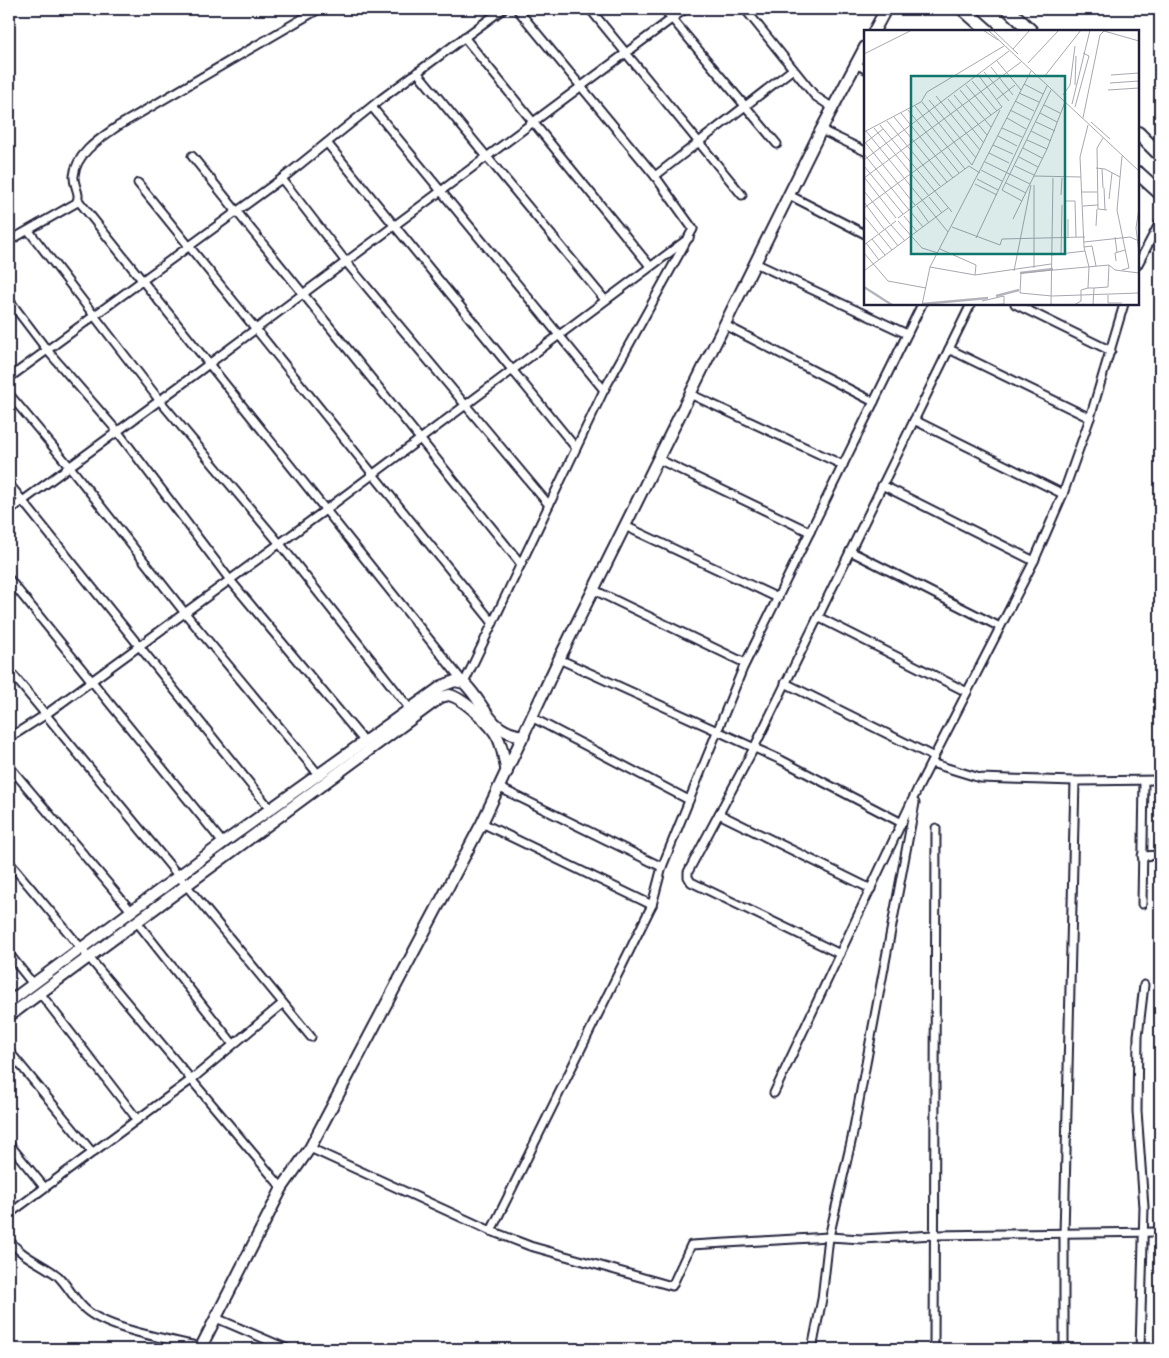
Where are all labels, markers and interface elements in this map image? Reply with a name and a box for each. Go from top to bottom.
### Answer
inset map [864,30,1139,305]

